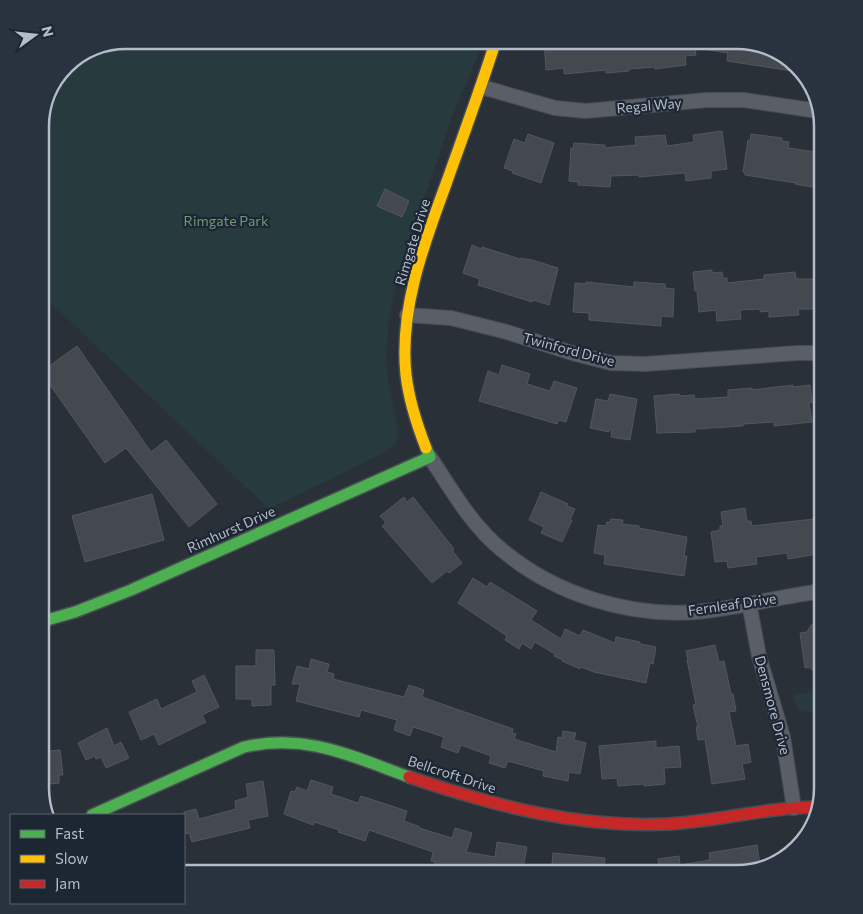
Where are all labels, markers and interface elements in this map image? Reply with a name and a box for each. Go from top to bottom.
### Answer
north arrow [10,10,60,60]
text: N [38,24,58,39]
street label: Regal Way [616,94,682,116]
street label: Rimgate Drive [391,197,433,287]
park label: Rimgate Park [184,212,269,229]
street label: Twinford Drive [521,329,617,369]
street label: Rimhurst Drive [184,502,278,556]
street label: Fernleaf Drive [687,589,777,619]
street label: Densmore Drive [752,654,794,756]
street label: Bellcroft Drive [406,752,498,796]
legend [10,814,185,904]
text: Fast [55,824,84,842]
text: Slow [55,849,88,867]
text: Jam [55,874,80,892]

